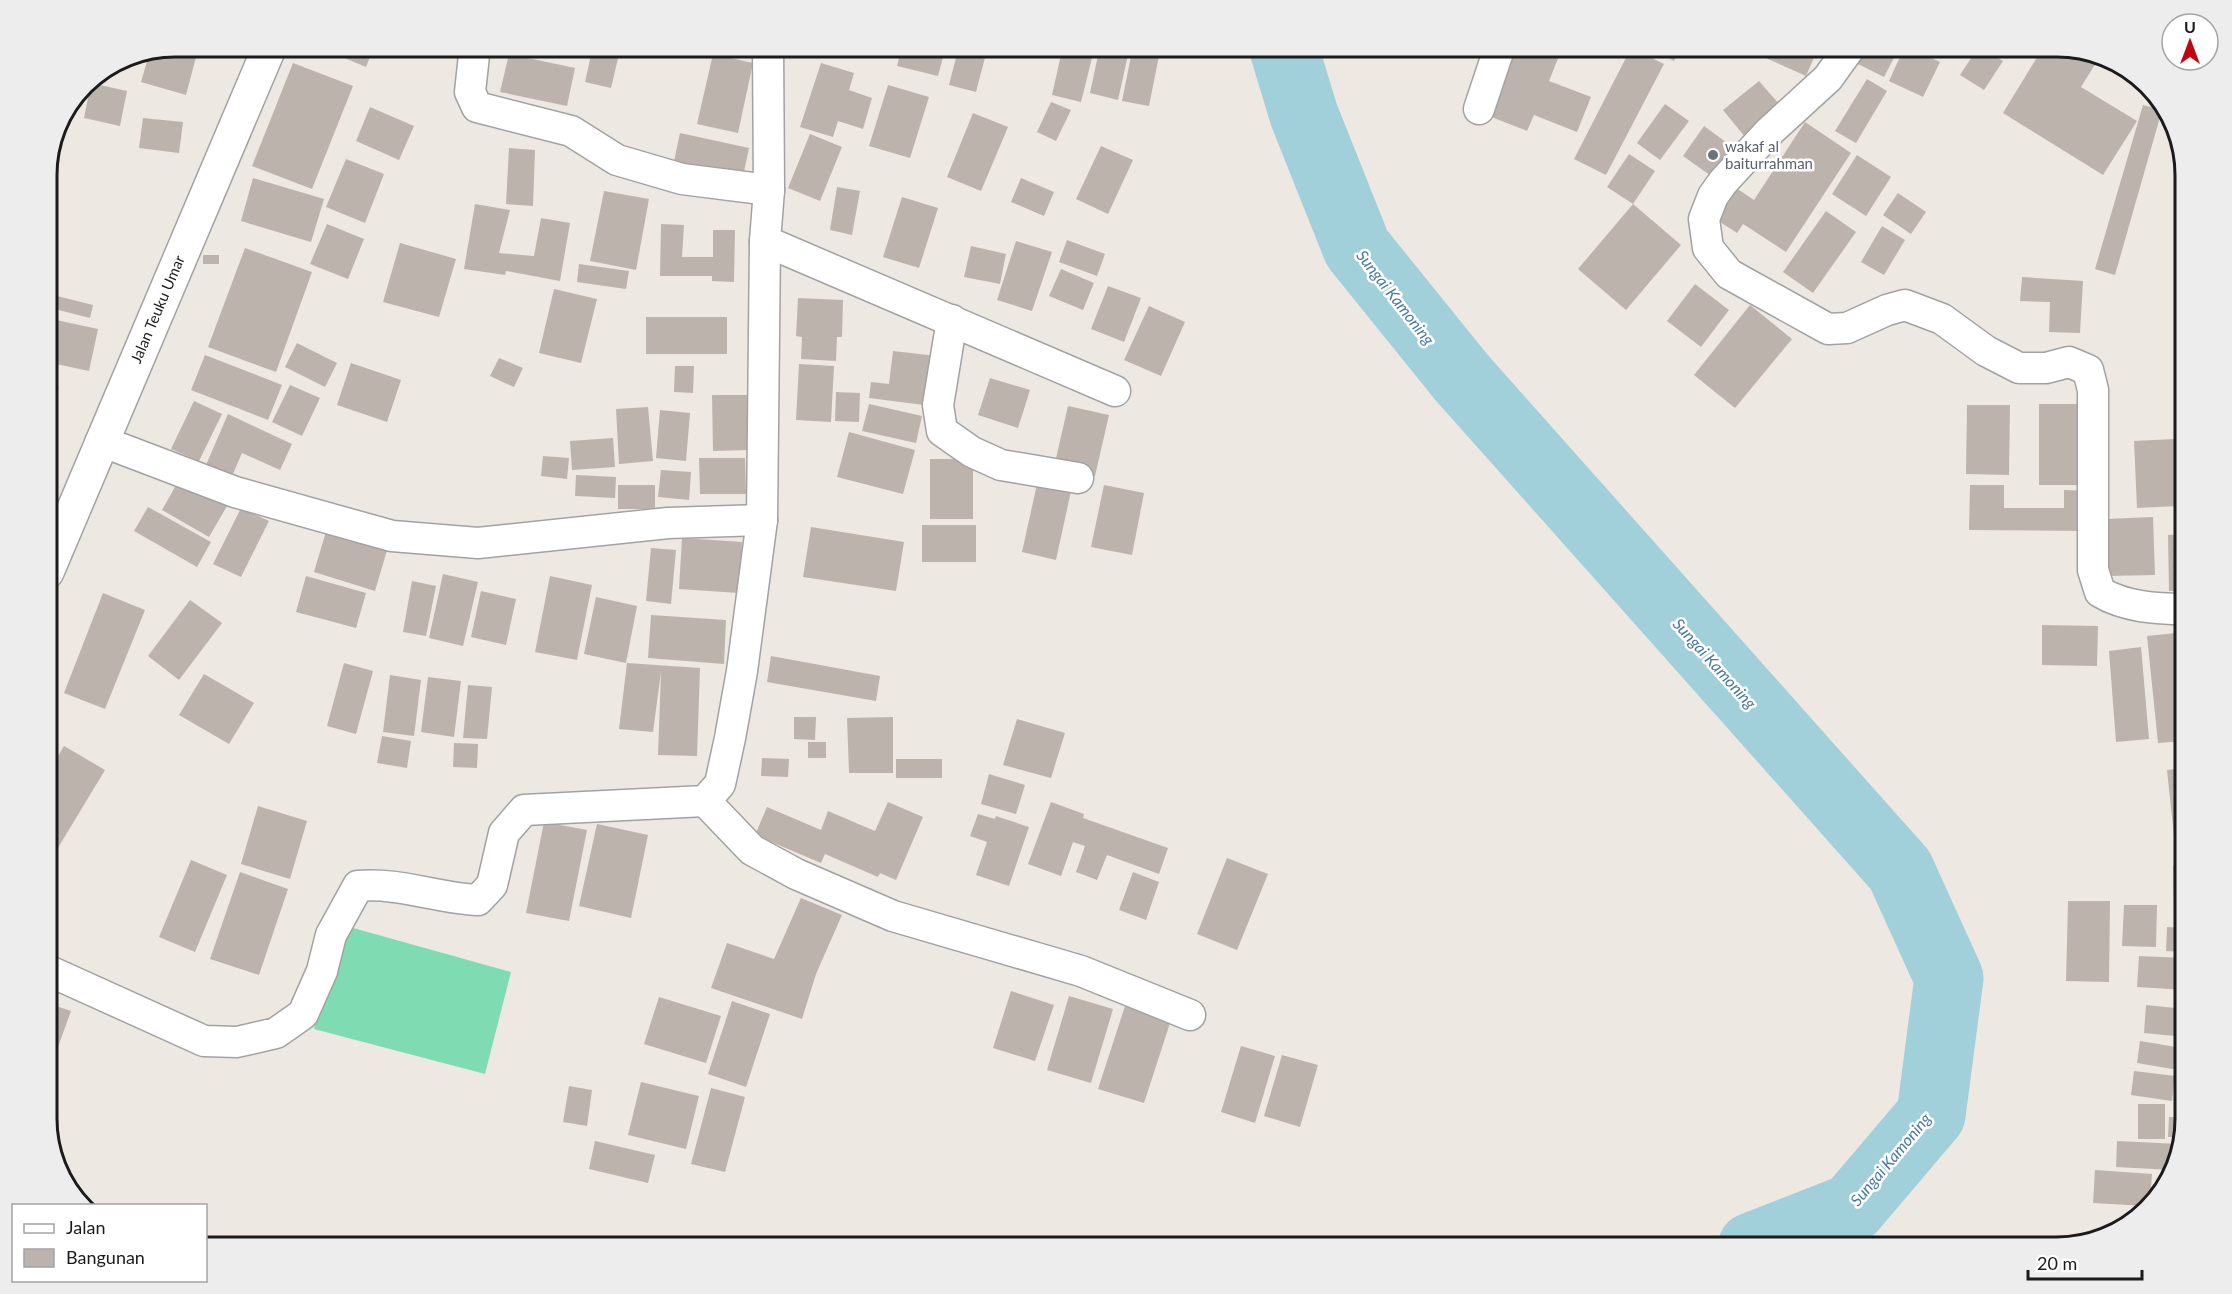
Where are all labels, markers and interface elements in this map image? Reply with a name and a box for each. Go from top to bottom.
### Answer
north arrow [2160,12,2220,72]
text: U [2184,17,2196,36]
place label: wakaf al baiturrahman [1725,137,1813,172]
marker: wakaf al baiturrahman [1706,148,1720,162]
water label: Sungai Kamoning [1353,246,1439,348]
street label: Jalan Teuku Umar [126,252,188,366]
water label: Sungai Kamoning [1669,614,1761,712]
water label: Sungai Kamoning [1846,1109,1934,1209]
legend [12,1204,207,1282]
text: Jalan [66,1216,105,1238]
scale bar [2028,1243,2142,1281]
text: Bangunan [66,1246,145,1268]
text: 20 m [2037,1252,2077,1274]

